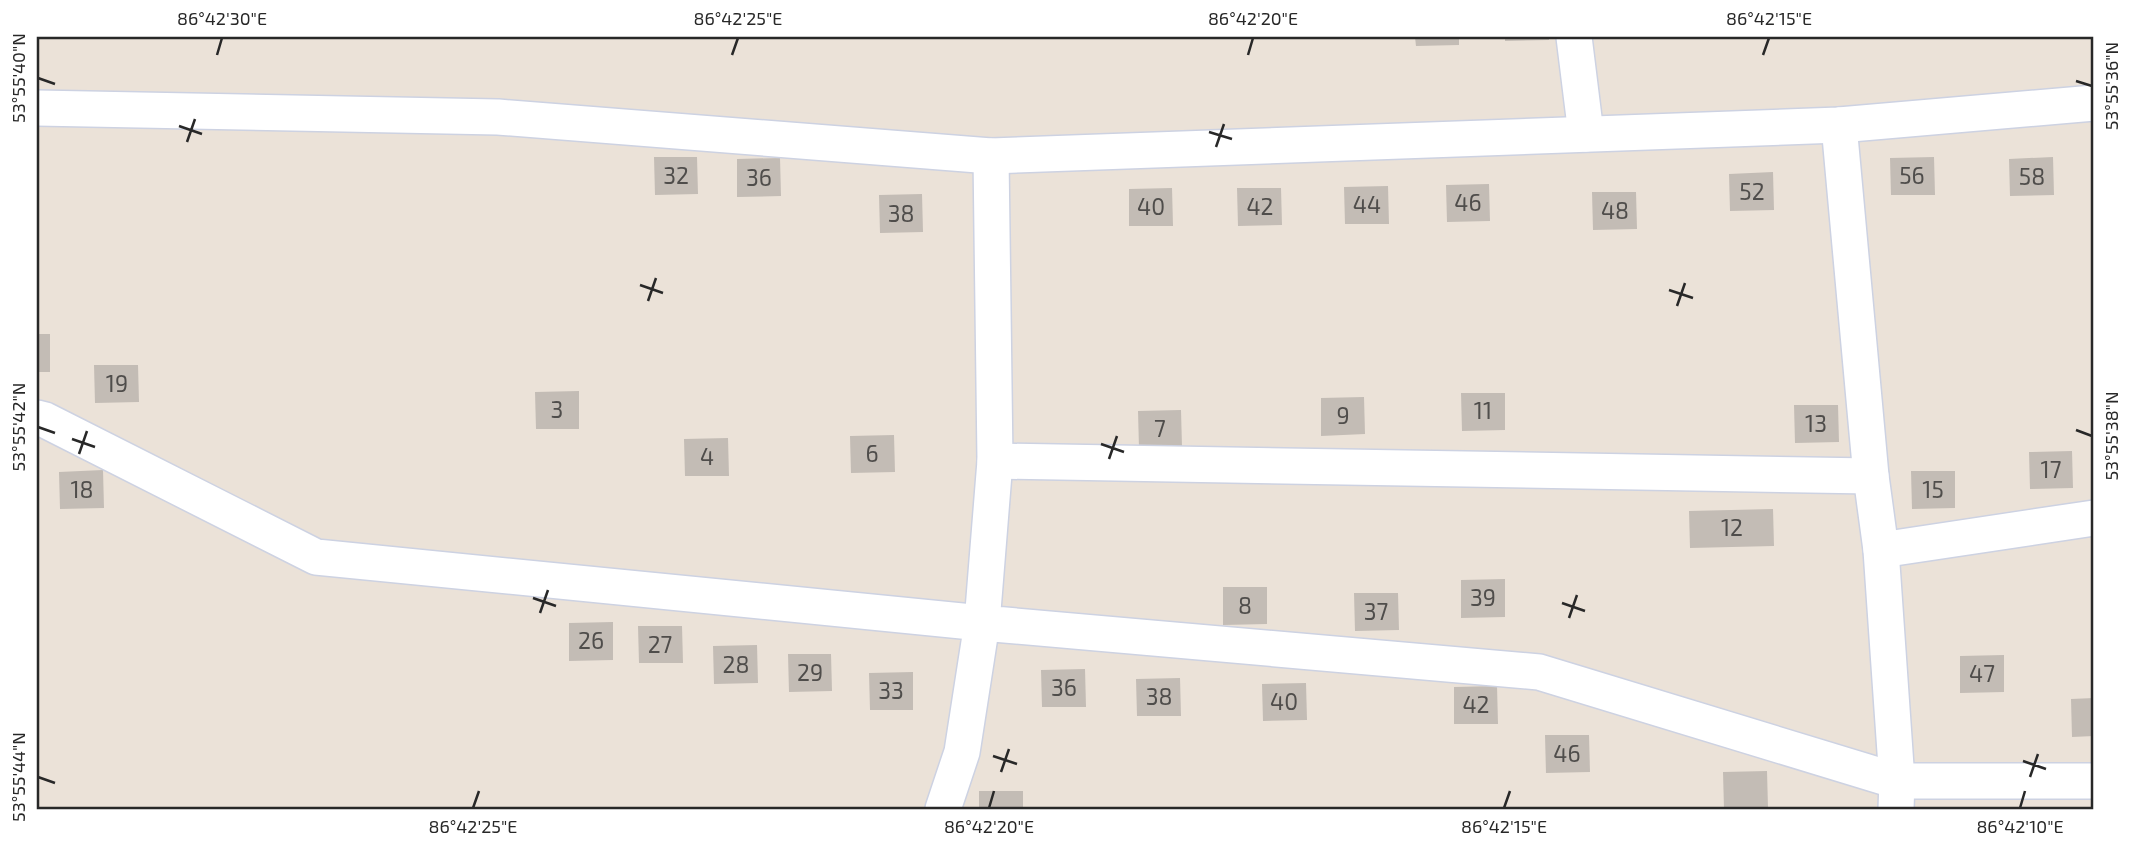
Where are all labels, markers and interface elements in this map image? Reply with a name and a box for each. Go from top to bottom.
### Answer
text: 86°42'30"E [177,7,267,29]
text: 86°42'25"E [694,7,782,29]
text: 86°42'20"E [1208,7,1298,29]
text: 86°42'15"E [1726,7,1812,29]
text: 53°55'40"N [7,33,29,123]
text: 53°55'36"N [2100,42,2122,130]
house number: 32 [663,161,689,189]
house number: 56 [1899,161,1925,189]
house number: 58 [2019,162,2045,190]
house number: 36 [746,163,772,191]
house number: 52 [1739,177,1765,205]
house number: 46 [1454,188,1482,216]
house number: 44 [1353,190,1381,218]
house number: 40 [1137,192,1165,220]
house number: 42 [1246,192,1274,220]
house number: 48 [1601,196,1629,224]
house number: 38 [888,199,914,227]
house number: 19 [106,369,128,397]
text: 53°55'42"N [7,382,29,472]
text: 53°55'38"N [2100,391,2122,481]
house number: 3 [551,395,563,423]
house number: 11 [1474,396,1492,424]
house number: 9 [1336,401,1350,429]
house number: 13 [1805,409,1827,437]
house number: 7 [1154,414,1166,442]
house number: 6 [865,439,879,467]
house number: 4 [700,442,714,470]
house number: 17 [2041,455,2062,483]
house number: 18 [70,475,94,503]
house number: 15 [1922,475,1944,503]
house number: 12 [1721,513,1743,541]
house number: 39 [1470,583,1496,611]
house number: 8 [1238,591,1252,619]
house number: 37 [1364,597,1388,625]
house number: 26 [578,626,604,654]
house number: 27 [648,630,673,658]
house number: 28 [723,650,749,678]
house number: 29 [797,658,823,686]
house number: 47 [1969,659,1995,687]
house number: 36 [1051,673,1077,701]
house number: 33 [878,676,904,704]
house number: 38 [1146,682,1172,710]
house number: 40 [1270,687,1298,715]
house number: 42 [1462,690,1490,718]
text: 53°55'44"N [7,732,29,822]
house number: 46 [1553,739,1581,767]
text: 86°42'25"E [429,815,517,837]
text: 86°42'20"E [944,815,1034,837]
text: 86°42'15"E [1461,815,1547,837]
text: 86°42'10"E [1976,815,2064,837]

